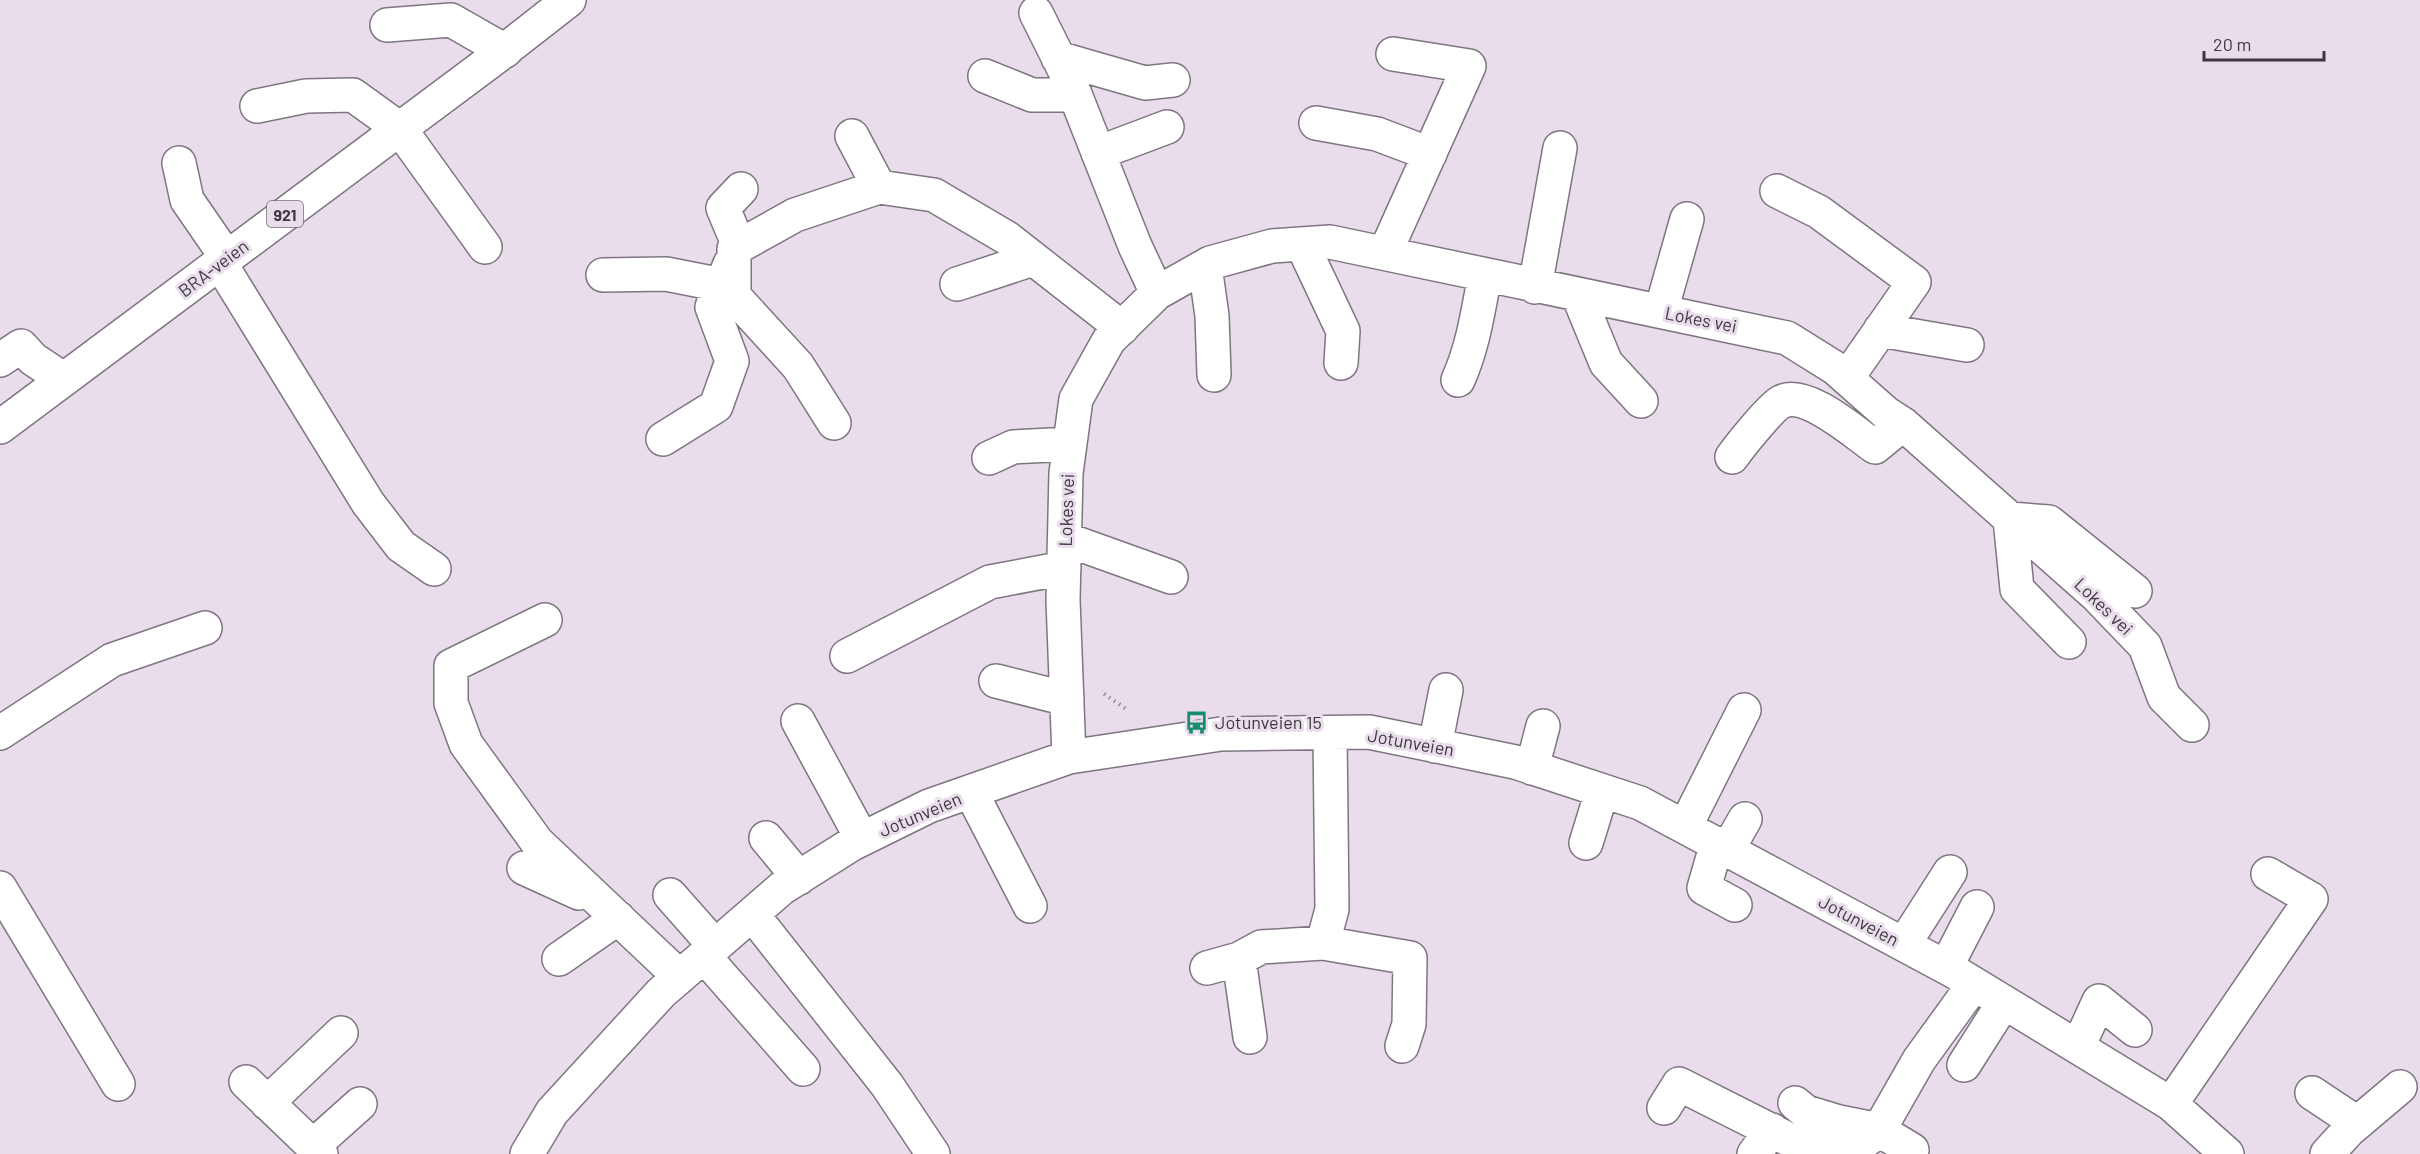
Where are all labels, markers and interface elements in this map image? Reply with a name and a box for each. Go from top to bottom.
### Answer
scale bar [2204,24,2324,62]
text: 20 m [2213,33,2251,55]
road number: 921 [267,201,303,227]
street label: BRA-veien [174,235,252,301]
street label: Lokes vei [1663,301,1739,337]
street label: Lokes vei [1054,473,1078,547]
street label: Lokes vei [2070,573,2138,639]
bus stop icon: Jotunveien 15 [1184,709,1210,735]
place label: Jotunveien 15 [1215,711,1322,733]
street label: Jotunveien [1366,724,1456,760]
street label: Jotunveien [875,787,965,841]
street label: Jotunveien [1815,890,1903,950]

